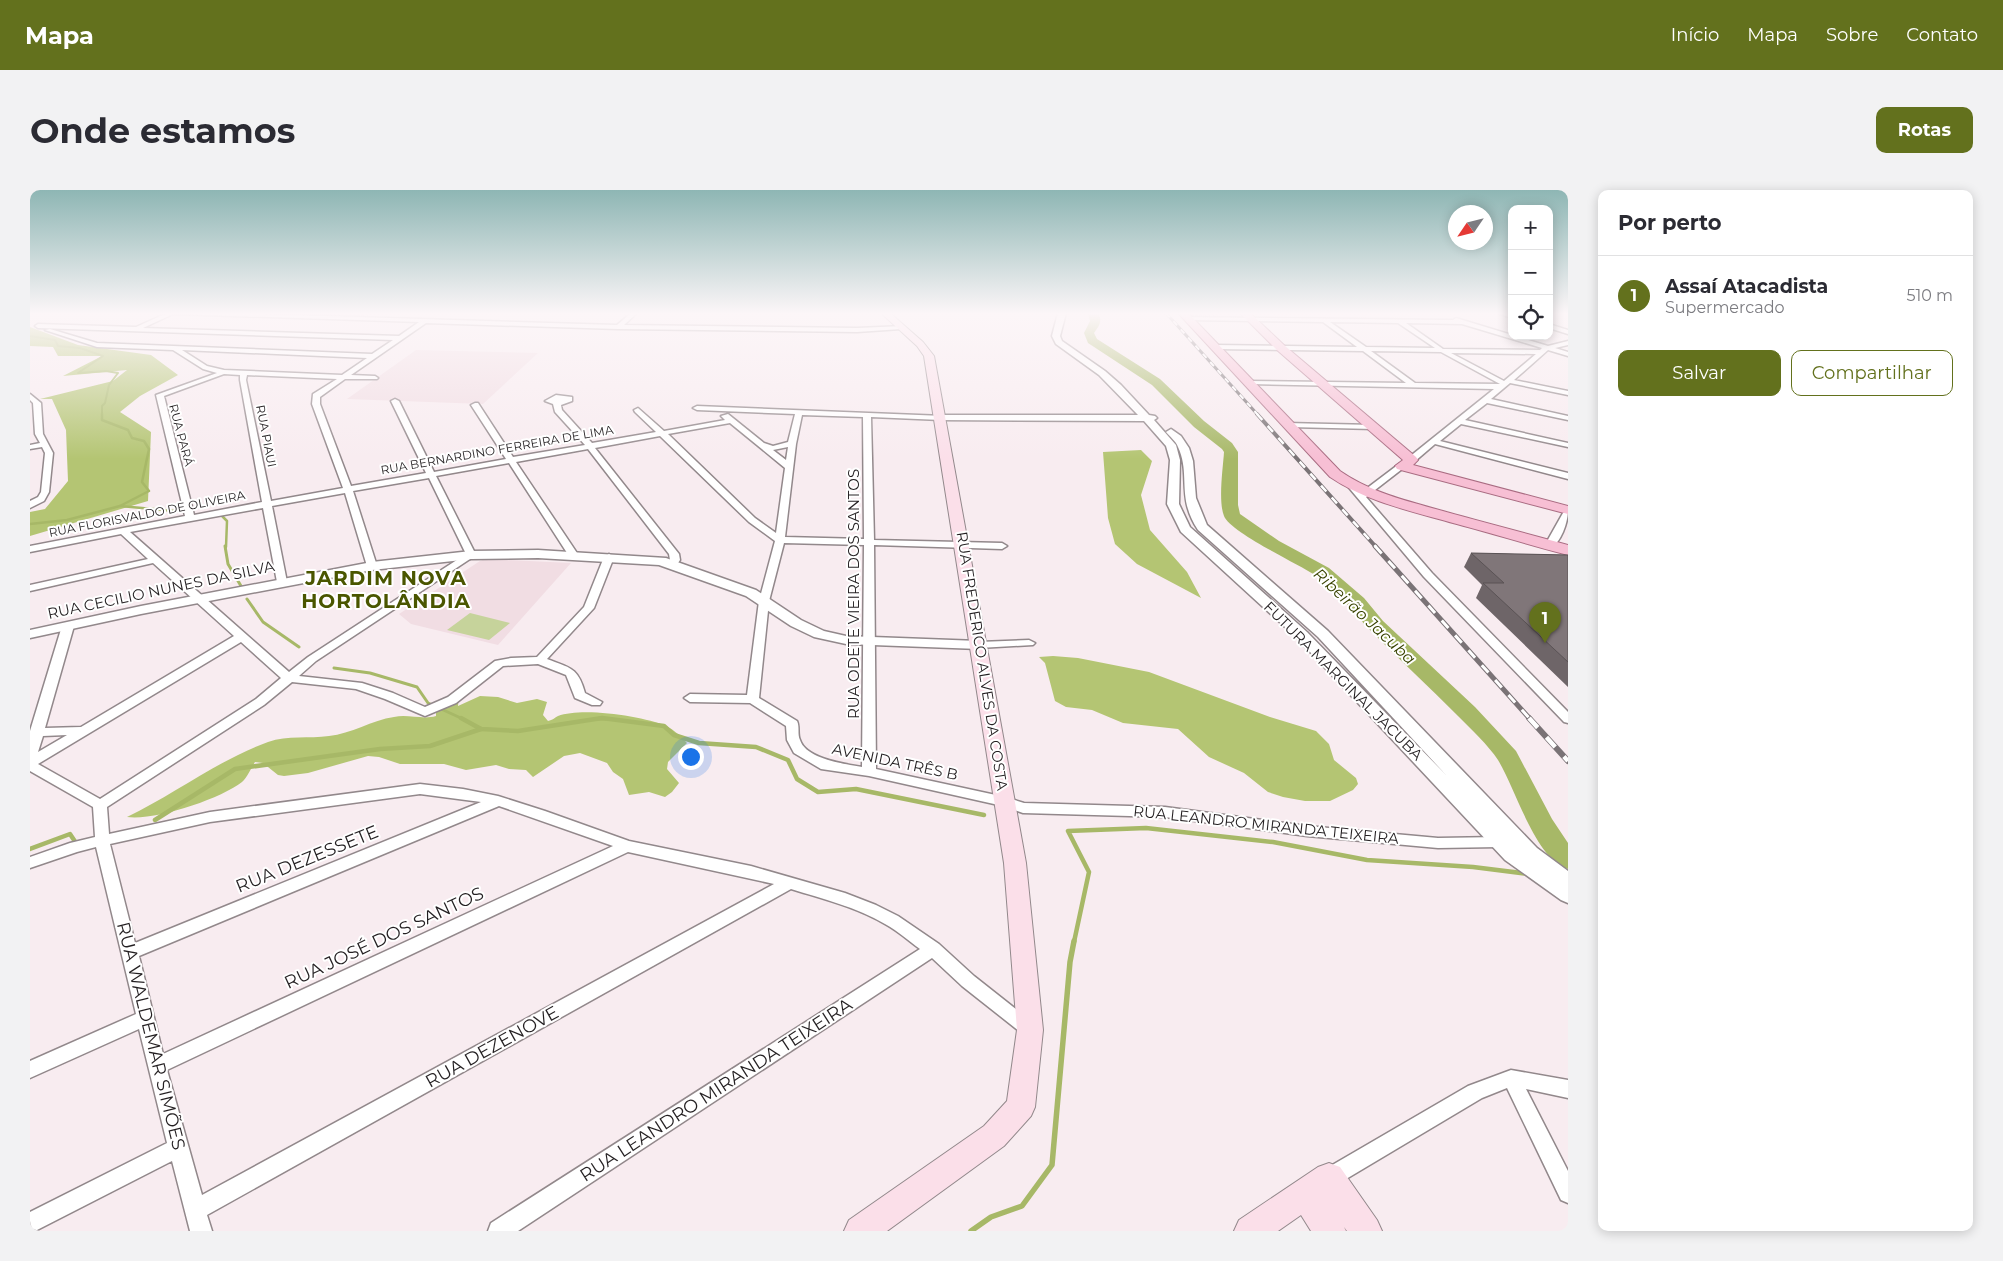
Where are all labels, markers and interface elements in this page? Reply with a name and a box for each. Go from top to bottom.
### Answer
text: Mapa [25,21,94,50]
text: Início [1671,24,1719,46]
text: Mapa [1747,24,1798,46]
text: Sobre [1826,24,1878,46]
text: Contato [1906,24,1978,46]
button: Rotas [1876,107,1973,153]
text: Onde estamos [30,109,295,152]
north arrow [1448,205,1493,250]
map controls [1508,205,1553,340]
button: + [1508,205,1553,250]
text: Por perto [1618,210,1722,235]
button: − [1508,250,1553,295]
text: Assaí Atacadista [1665,275,1828,298]
text: 1 [1631,286,1637,305]
text: 510 m [1906,286,1953,305]
button: locate [1508,295,1553,340]
text: Supermercado [1665,298,1785,317]
button: Salvar [1618,350,1781,396]
button: Compartilhar [1791,350,1953,396]
street label: RUA PARÁ [166,402,197,468]
street label: RUA PIAUI [253,403,280,468]
street label: RUA BERNARDINO FERREIRA DE LIMA [379,422,615,477]
street label: RUA ODETE VIEIRA DOS SANTOS [844,469,863,719]
street label: RUA FLORISVALDO DE OLIVEIRA [48,487,247,540]
street label: RUA FREDERICO ALVES DA COSTA [953,530,1012,792]
street label: RUA CECILIO NUNES DA SILVA [46,556,276,623]
water label: Ribeirão Jacuba [1310,564,1420,668]
district label: JARDIM NOVA HORTOLÂNDIA [301,566,471,613]
street label: FUTURA MARGINAL JACUBA [1260,597,1427,764]
pin: 1 [1529,602,1561,643]
street label: AVENIDA TRÊS B [830,739,960,784]
your location [678,744,704,770]
street label: RUA LEANDRO MIRANDA TEIXEIRA [1132,801,1400,848]
street label: RUA DEZESSETE [232,820,382,898]
street label: RUA JOSÉ DOS SANTOS [281,882,487,994]
street label: RUA WALDEMAR SIMÕES [112,920,190,1152]
street label: RUA LEANDRO MIRANDA TEIXEIRA [576,994,856,1186]
street label: RUA DEZENOVE [422,1001,562,1093]

